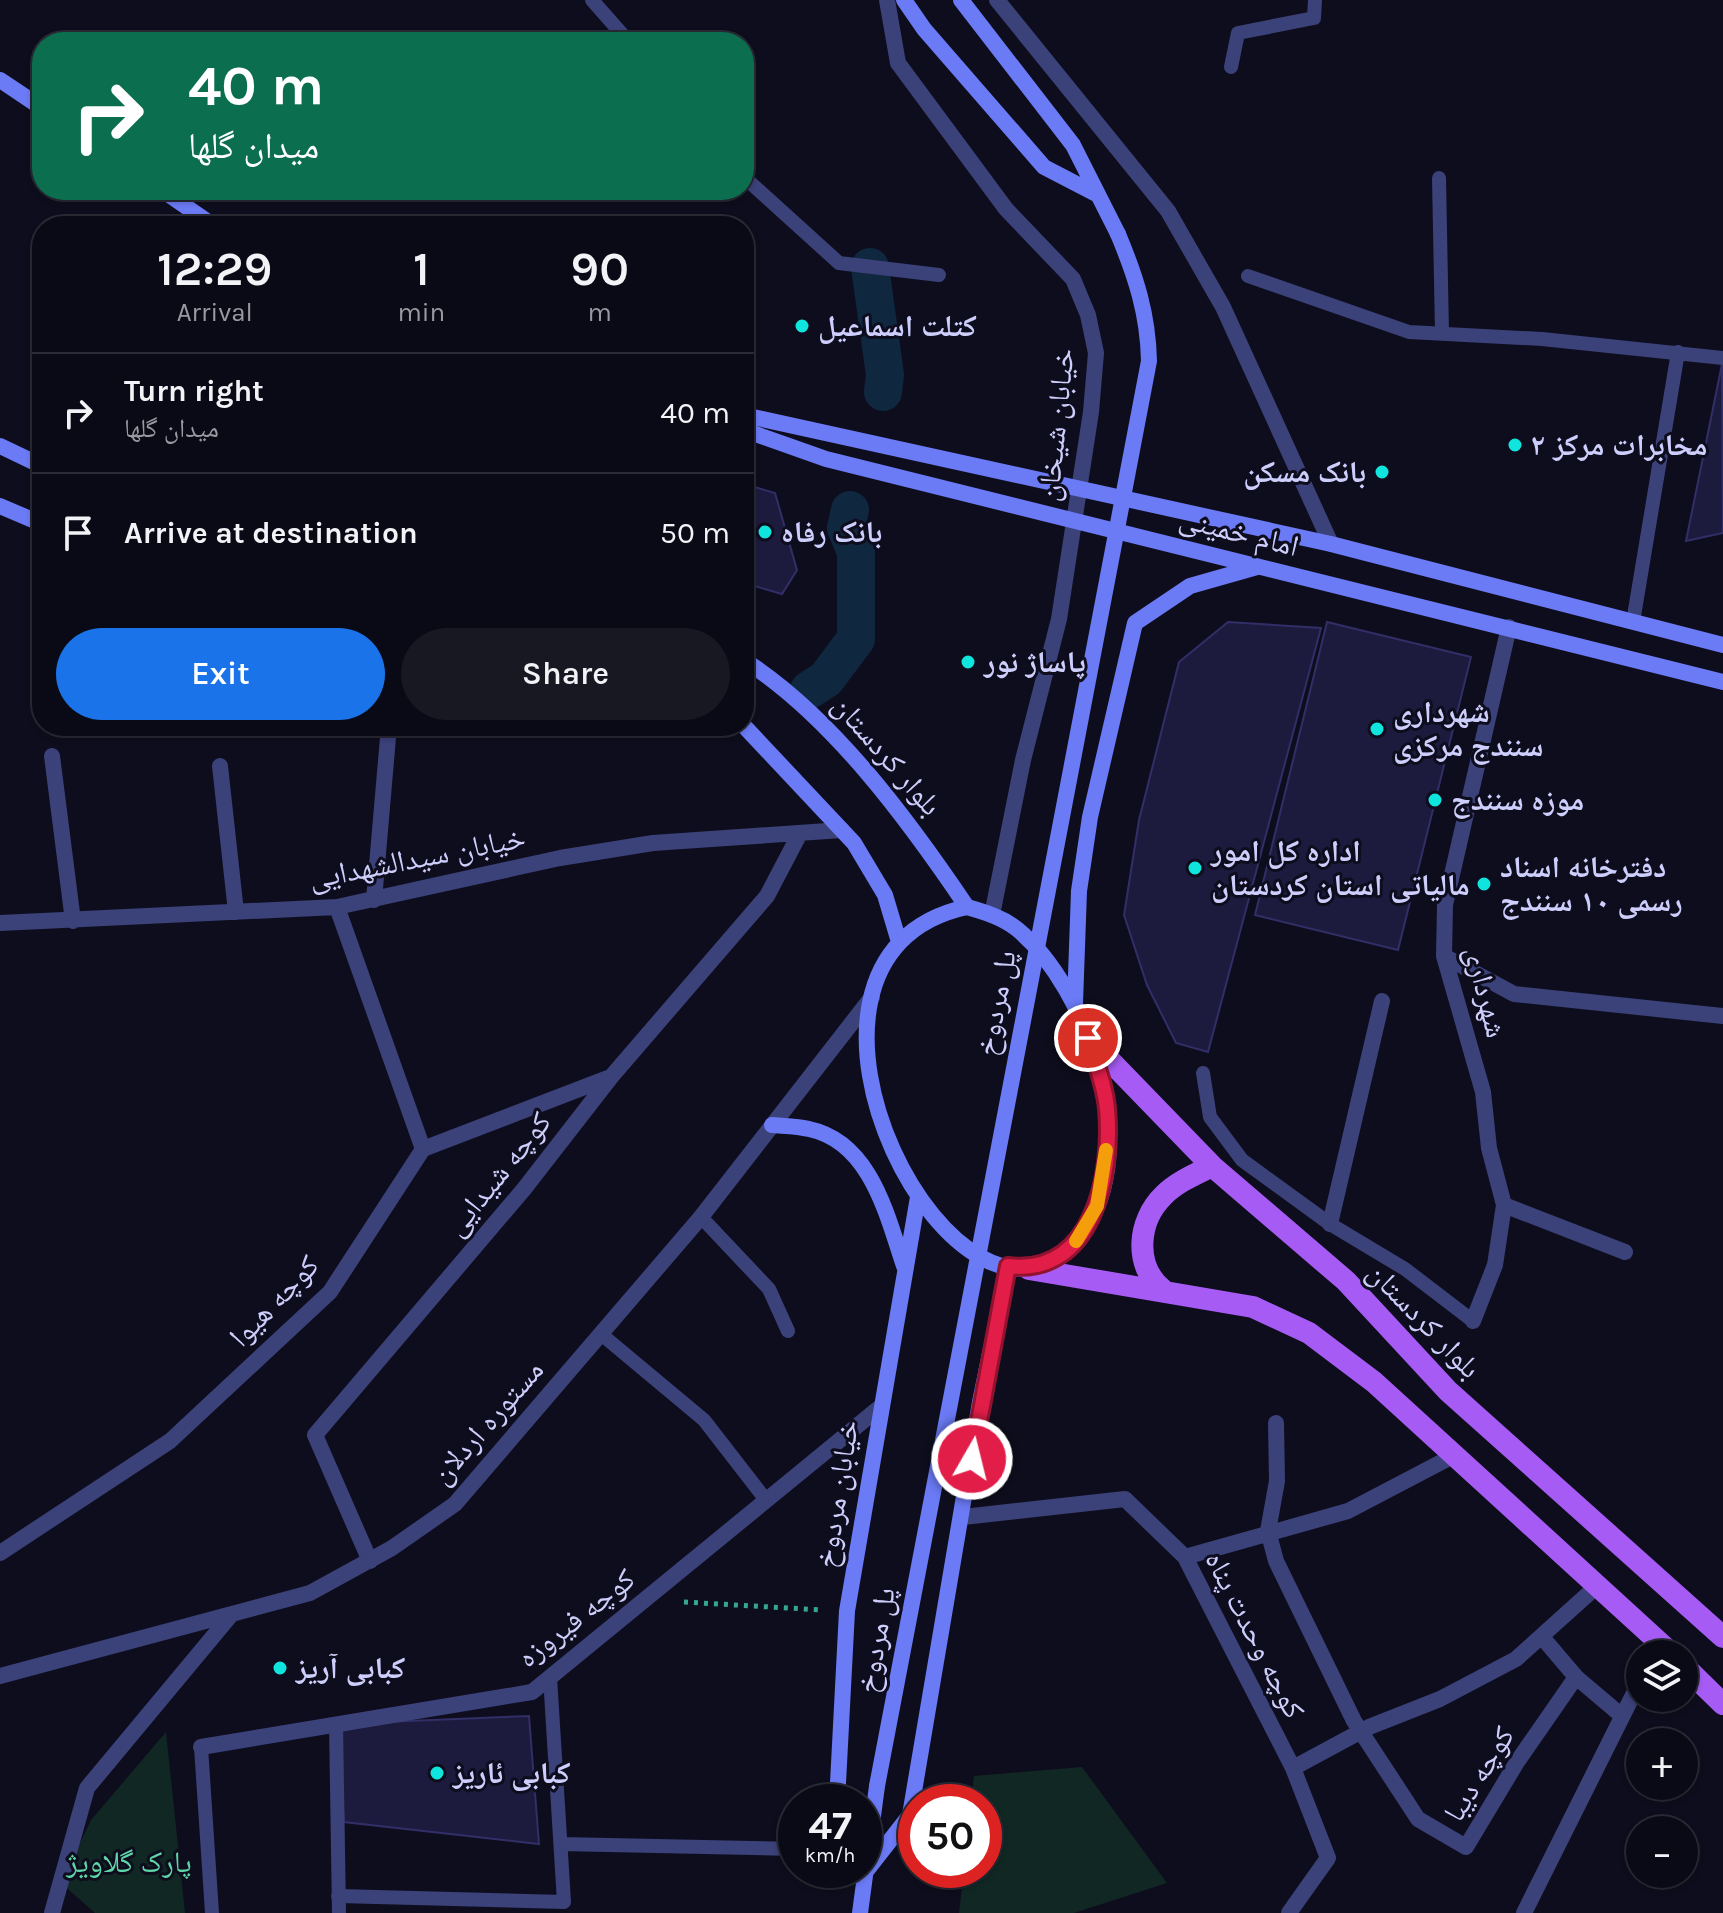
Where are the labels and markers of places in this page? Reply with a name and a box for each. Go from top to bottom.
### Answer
place label: کتلت اسماعیل [818,308,977,344]
marker: کتلت اسماعیل [793,317,811,335]
place label: مخابرات مرکز ۲ [1531,427,1707,463]
marker: مخابرات مرکز ۲ [1506,436,1524,454]
place label: بانک مسکن [1243,454,1366,490]
marker: بانک مسکن [1373,463,1391,481]
place label: بانک رفاه [781,514,882,550]
marker: بانک رفاه [756,523,774,541]
place label: پاساژ نور [982,644,1086,680]
marker: پاساژ نور [959,653,977,671]
place label: شهرداری سنندج مرکزی [1393,694,1544,765]
marker: شهرداری سنندج مرکزی [1368,720,1386,738]
place label: موزه سنندج [1451,782,1584,819]
marker: موزه سنندج [1426,791,1444,809]
place label: اداره کل امور مالیاتی استان کردستان [1209,833,1470,903]
place label: دفترخانه اسناد رسمی ۱۰ سنندج [1500,849,1683,920]
marker: اداره کل امور مالیاتی استان کردستان [1186,859,1204,877]
marker: دفترخانه اسناد رسمی ۱۰ سنندج [1475,875,1493,893]
pin [1054,1004,1122,1072]
place label: کبابی آریز [294,1650,405,1686]
marker: کبابی آریز [271,1659,289,1677]
place label: کبابی ئاریز [451,1755,571,1791]
marker: کبابی ئاریز [428,1764,446,1782]

